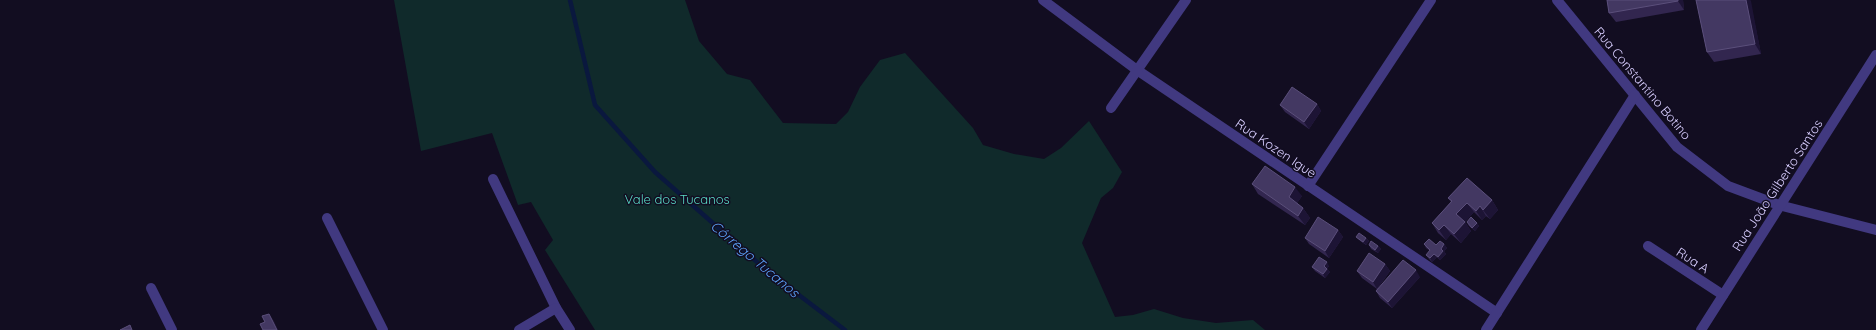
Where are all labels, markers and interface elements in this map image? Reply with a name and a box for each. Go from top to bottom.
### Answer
street label: Rua Constantino Botino [1591,23,1695,143]
street label: Rua Kozen Igue [1233,115,1319,181]
street label: Rua João Gilberto Santos [1728,116,1826,254]
park label: Vale dos Tucanos [624,191,730,207]
water label: Córrego Tucanos [707,217,804,302]
street label: Rua A [1674,244,1713,277]

